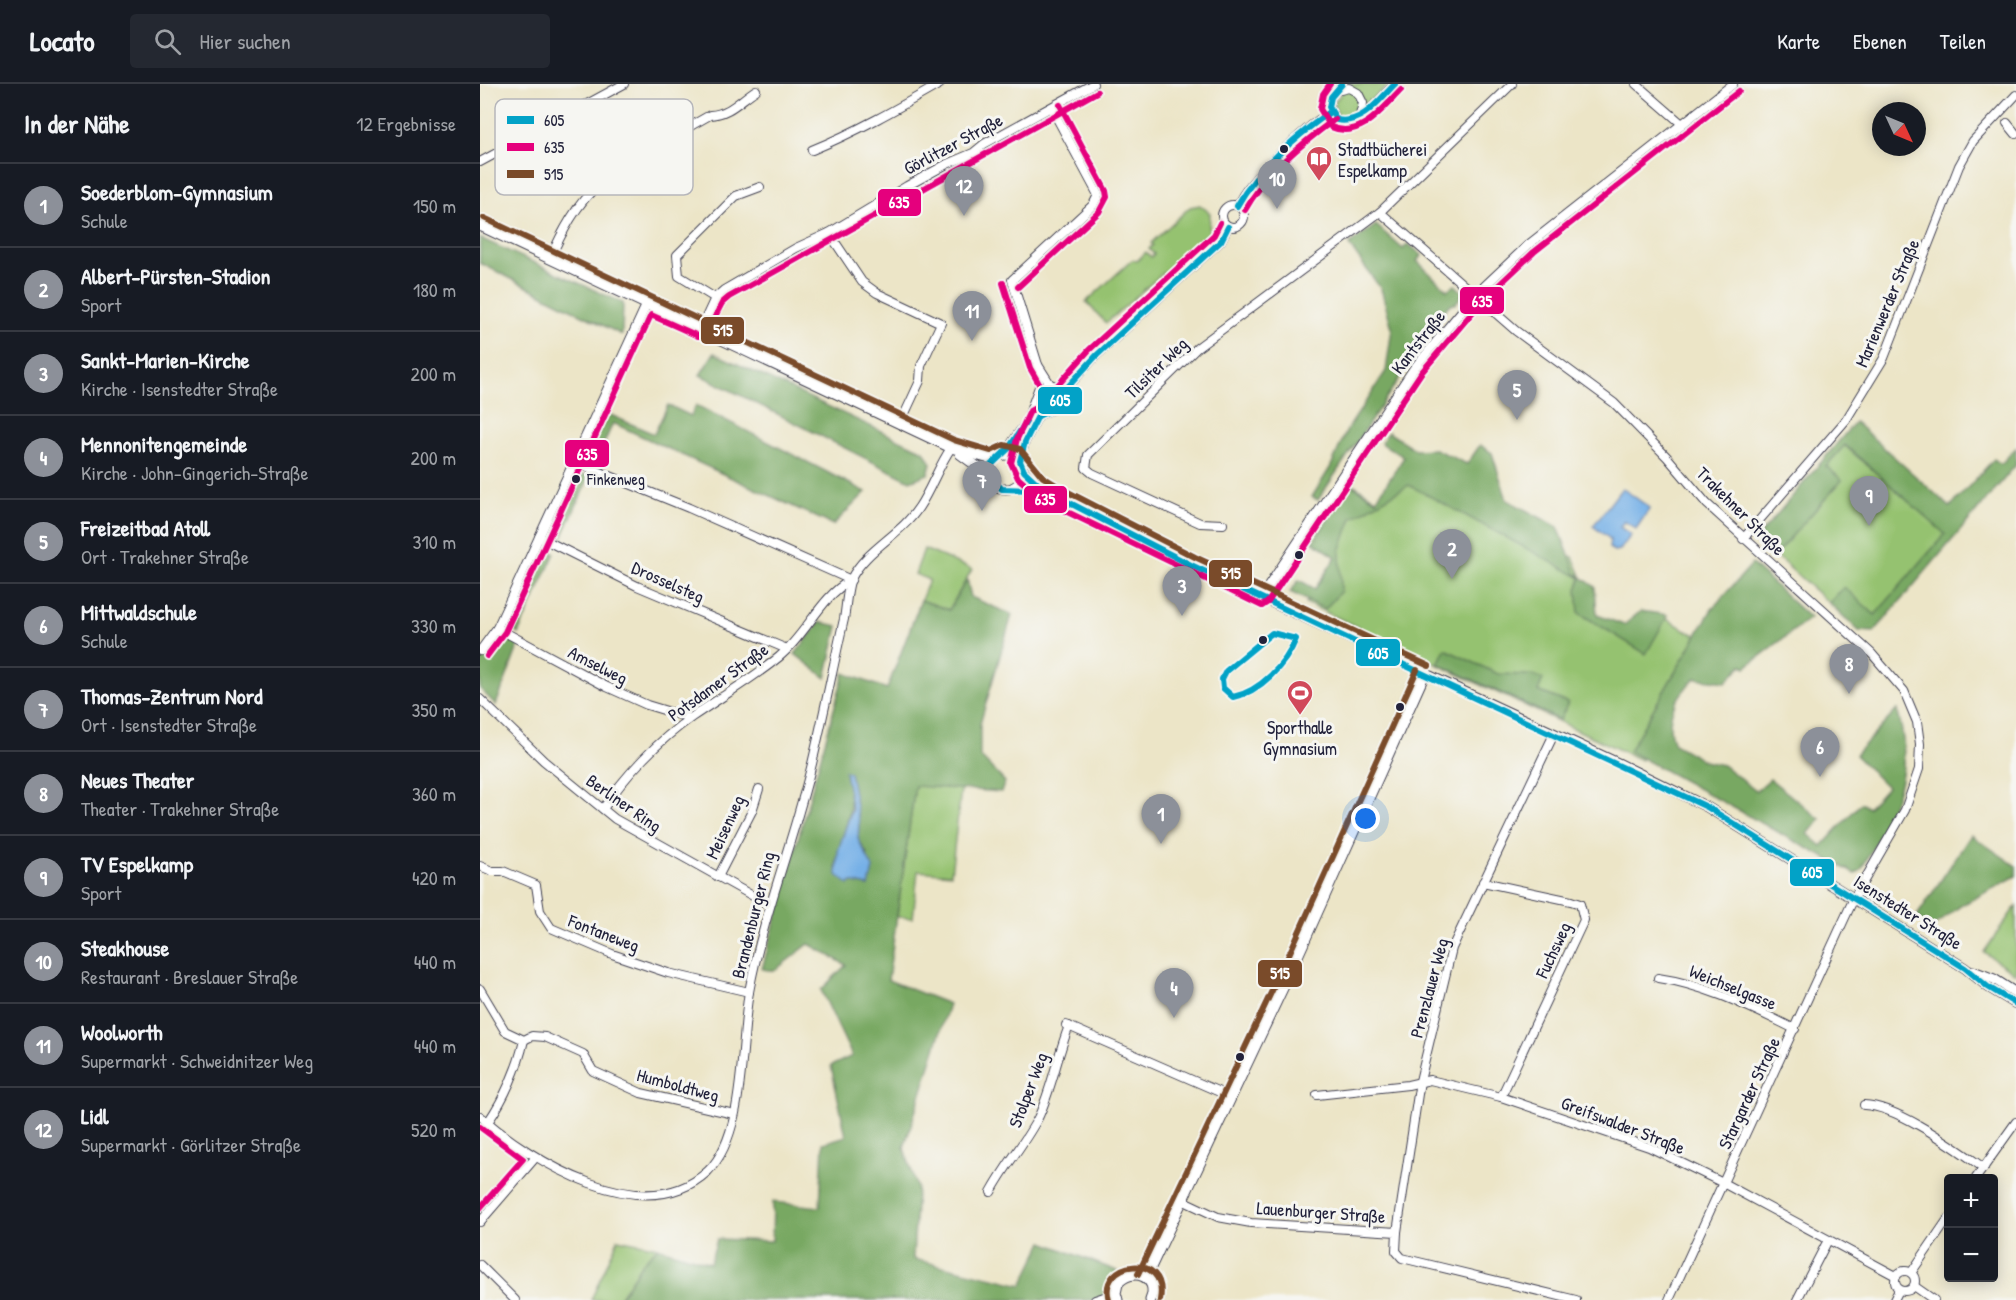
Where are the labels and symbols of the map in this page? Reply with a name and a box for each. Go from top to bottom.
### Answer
legend [495,99,693,195]
north arrow [1872,102,1926,156]
street label: Görlitzer Straße [899,107,1007,181]
text: 605 [544,109,565,131]
text: 635 [544,136,565,158]
place label: Stadtbücherei Espelkamp [1338,137,1427,183]
unlabelled marker [1278,143,1290,155]
library icon: Stadtbücherei Espelkamp [1304,144,1334,182]
pin: 10 [1258,160,1296,209]
text: 515 [544,163,564,185]
pin: 12 [944,166,984,216]
line badge: 635 [877,188,922,217]
text: 635 [889,191,909,213]
street label: Marienwerder Straße [1849,235,1925,371]
line badge: 635 [1459,286,1505,315]
text: 635 [1472,290,1492,312]
pin: 11 [952,292,992,341]
street label: Kantstraße [1385,305,1451,379]
line badge: 515 [700,316,745,345]
text: 515 [713,319,733,341]
street label: Tilsiter Weg [1119,332,1193,404]
pin: 5 [1498,370,1536,420]
line badge: 605 [1037,386,1083,415]
text: 605 [1050,389,1070,411]
line badge: 635 [564,439,610,468]
text: 635 [577,443,597,465]
street label: Trakehner Straße [1691,461,1791,561]
pin: 7 [962,462,1002,511]
place label: Finkenweg [586,468,645,490]
marker: Finkenweg [570,473,582,485]
pin: 9 [1850,476,1888,526]
line badge: 635 [1023,485,1068,514]
text: 635 [1035,488,1055,510]
pin: 2 [1432,530,1472,579]
unlabelled marker [1293,549,1305,561]
street label: Drosselsteg [628,555,708,609]
line badge: 515 [1208,559,1253,588]
text: 515 [1221,562,1241,584]
pin: 3 [1162,566,1202,616]
unlabelled marker [1257,634,1269,646]
street label: Potsdamer Straße [663,637,773,727]
line badge: 605 [1355,638,1401,667]
street label: Amselweg [564,639,632,691]
text: 605 [1368,642,1388,664]
pin: 8 [1830,644,1868,694]
sports icon: Sporthalle Gymnasium [1285,678,1315,716]
unlabelled marker [1394,701,1406,713]
place label: Sporthalle Gymnasium [1263,715,1337,761]
pin: 6 [1800,728,1840,777]
street label: Berliner Ring [581,768,667,838]
street label: Meisenweg [699,791,751,863]
pin: 1 [1142,794,1180,844]
your location [1351,804,1380,833]
street label: Brandenburger Ring [725,849,781,981]
line badge: 605 [1789,858,1835,887]
text: 605 [1802,861,1822,883]
street label: Isenstedter Straße [1849,869,1967,955]
street label: Fontaneweg [564,908,643,958]
street label: Fuchsweg [1529,918,1577,983]
street label: Prenzlauer Weg [1404,935,1454,1041]
street label: Weichselgasse [1686,958,1780,1016]
line badge: 515 [1257,959,1303,988]
text: 515 [1270,962,1290,984]
pin: 4 [1154,968,1194,1018]
street label: Stargarder Straße [1712,1033,1786,1153]
street label: Stolper Weg [1002,1049,1054,1131]
unlabelled marker [1234,1051,1246,1063]
street label: Humboldtweg [634,1062,722,1108]
street label: Greifswalder Straße [1558,1090,1688,1160]
street label: Lauenburger Straße [1256,1195,1386,1229]

